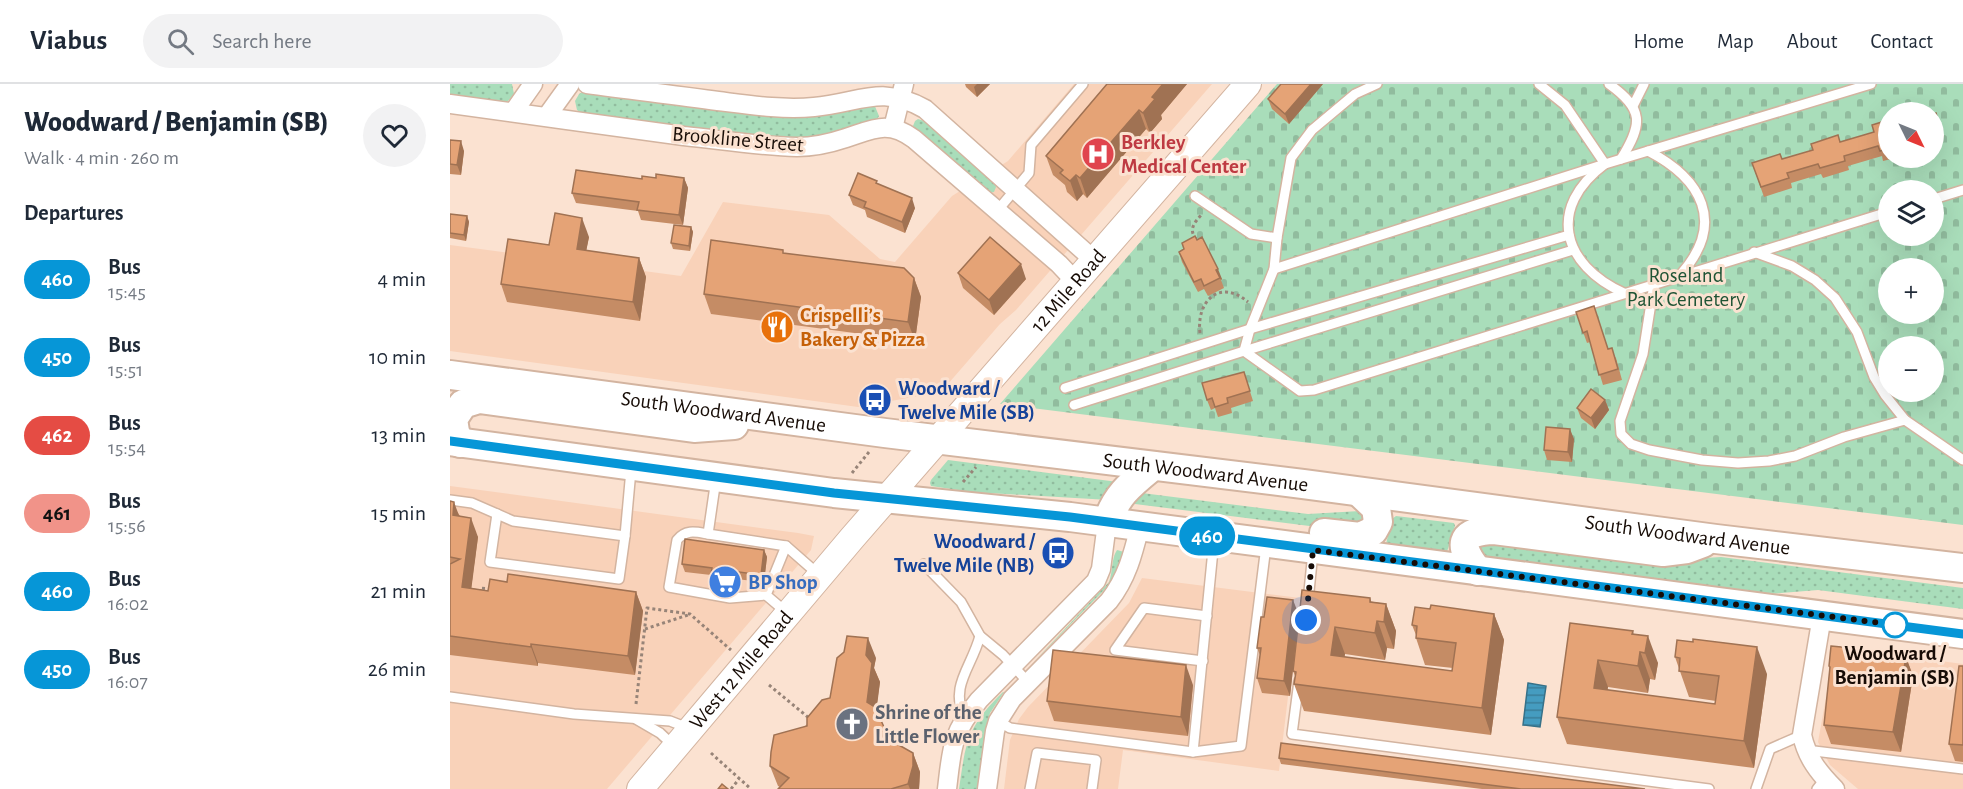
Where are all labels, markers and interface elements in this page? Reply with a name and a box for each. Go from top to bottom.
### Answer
search box [143,14,563,68]
icon: search [164,25,197,58]
text: Viabus [30,27,107,55]
text: Search here [212,30,312,52]
text: Home [1633,31,1684,52]
text: Map [1717,31,1754,52]
text: About [1787,31,1837,52]
text: Contact [1870,31,1933,52]
north arrow [1878,102,1944,168]
map controls [1878,102,1944,402]
button: heart [363,104,426,167]
text: Woodward / Benjamin (SB) [24,109,329,137]
street label: Brookline Street [671,123,805,156]
place label: Berkley Medical Center [1121,132,1247,177]
hospital icon: Berkley Medical Center [1080,136,1116,172]
text: Walk · 4 min · 260 m [24,148,179,168]
button: layers [1878,180,1944,246]
text: Departures [24,202,124,224]
street label: 12 Mile Road [1027,245,1110,336]
text: Bus [108,256,141,278]
button: + [1878,258,1944,324]
park label: Roseland Park Cemetery [1627,265,1745,310]
text: 4 min [378,268,426,290]
text: 460 [41,269,73,290]
text: 15:45 [108,282,146,302]
place label: Crispelli’s Bakery & Pizza [800,305,925,350]
restaurant icon: Crispelli’s Bakery & Pizza [759,309,795,345]
text: Bus [108,334,141,356]
button: − [1878,336,1944,402]
text: 10 min [369,346,426,368]
text: 450 [42,347,72,368]
text: 15:51 [108,360,143,380]
place label: Woodward / Twelve Mile (SB) [898,378,1035,423]
bus stop icon: Woodward / Twelve Mile (SB) [857,382,893,418]
street label: South Woodward Avenue [620,388,827,436]
text: Bus [108,412,141,434]
text: 13 min [371,424,426,446]
text: 462 [42,425,72,446]
text: 15:54 [108,438,146,458]
street label: South Woodward Avenue [1102,450,1310,496]
text: Bus [108,490,141,512]
text: 15 min [371,502,426,524]
text: 461 [43,503,71,524]
street label: South Woodward Avenue [1584,512,1791,559]
text: 15:56 [108,516,146,536]
line badge: 460 [1172,516,1242,556]
text: 460 [1191,526,1223,547]
place label: Woodward / Twelve Mile (NB) [894,531,1036,576]
bus stop icon: Woodward / Twelve Mile (NB) [1040,535,1076,571]
supermarket icon: BP Shop [707,564,743,600]
text: Bus [108,568,141,590]
place label: BP Shop [748,572,818,593]
text: 21 min [371,580,426,602]
text: 460 [41,581,73,602]
text: 16:02 [108,594,149,614]
your location [1291,605,1321,635]
street label: West 12 Mile Road [685,607,797,733]
marker: Woodward / Benjamin (SB) [1882,612,1908,638]
place label: Woodward / Benjamin (SB) [1835,643,1955,688]
text: Bus [108,646,141,668]
text: 26 min [368,658,426,680]
text: 450 [42,659,72,680]
text: 16:07 [108,672,148,692]
place label: Shrine of the Little Flower [875,702,982,747]
church icon: Shrine of the Little Flower [834,706,870,742]

